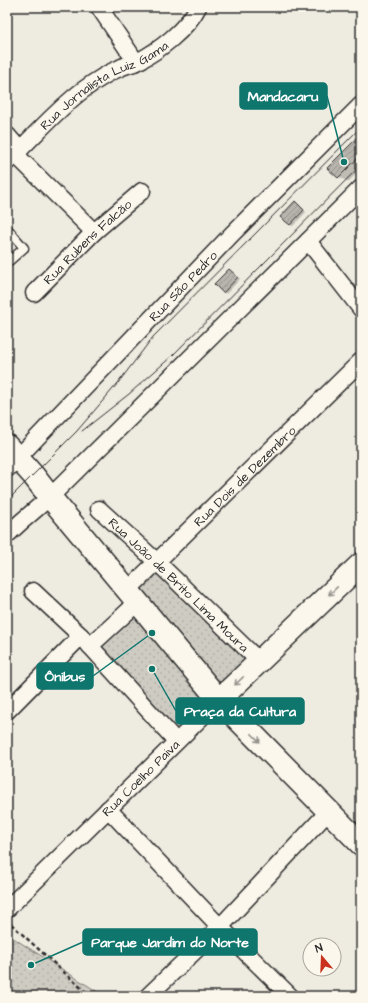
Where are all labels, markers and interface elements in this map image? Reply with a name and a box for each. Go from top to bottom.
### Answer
street label: Rua Jornalista Luiz Gama [36,37,173,134]
callout: Mandacaru [240,83,327,109]
text: Mandacaru [248,87,318,107]
street label: Rua Rubens Falcão [39,195,136,289]
street label: Rua São Pedro [145,246,222,326]
street label: Rua Dois de Dezembro [190,422,301,531]
street label: Rua João de Brito Lima Moura [104,514,253,657]
one-way arrow [328,586,338,596]
callout: Ônibus [37,663,93,689]
text: Ônibus [45,667,85,687]
one-way arrow [234,676,244,685]
callout: Praça da Cultura [176,698,304,724]
text: Praça da Cultura [184,702,297,722]
one-way arrow [251,733,261,743]
street label: Rua Coelho Paiva [98,736,184,821]
callout: Parque Jardim do Norte [83,929,257,955]
text: Parque Jardim do Norte [91,933,249,953]
north arrow [302,937,342,977]
text: N [313,940,325,956]

